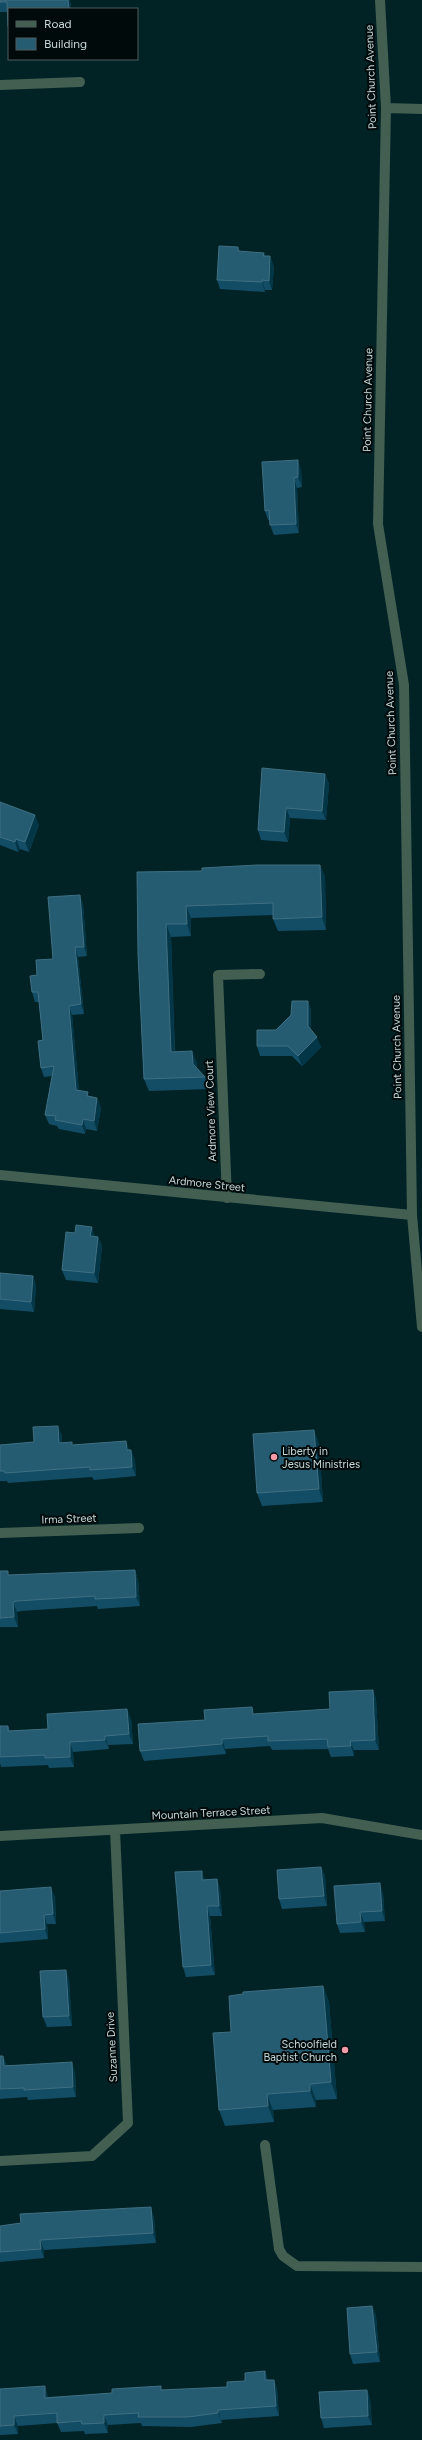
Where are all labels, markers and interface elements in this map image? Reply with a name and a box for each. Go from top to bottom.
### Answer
legend [8,8,138,60]
text: Road [44,17,72,31]
street label: Point Church Avenue [363,25,379,129]
text: Building [44,37,87,51]
street label: Point Church Avenue [361,348,375,452]
street label: Point Church Avenue [383,671,399,775]
street label: Point Church Avenue [390,995,404,1099]
street label: Ardmore View Court [203,1060,219,1162]
street label: Ardmore Street [168,1174,246,1194]
place label: Liberty in Jesus Ministries [282,1445,360,1471]
marker: Liberty in Jesus Ministries [269,1452,279,1462]
street label: Irma Street [41,1512,97,1526]
street label: Mountain Terrace Street [151,1803,271,1823]
street label: Suzanne Drive [104,2012,120,2082]
place label: Schoolfield Baptist Church [263,2038,337,2064]
marker: Schoolfield Baptist Church [340,2045,350,2055]

